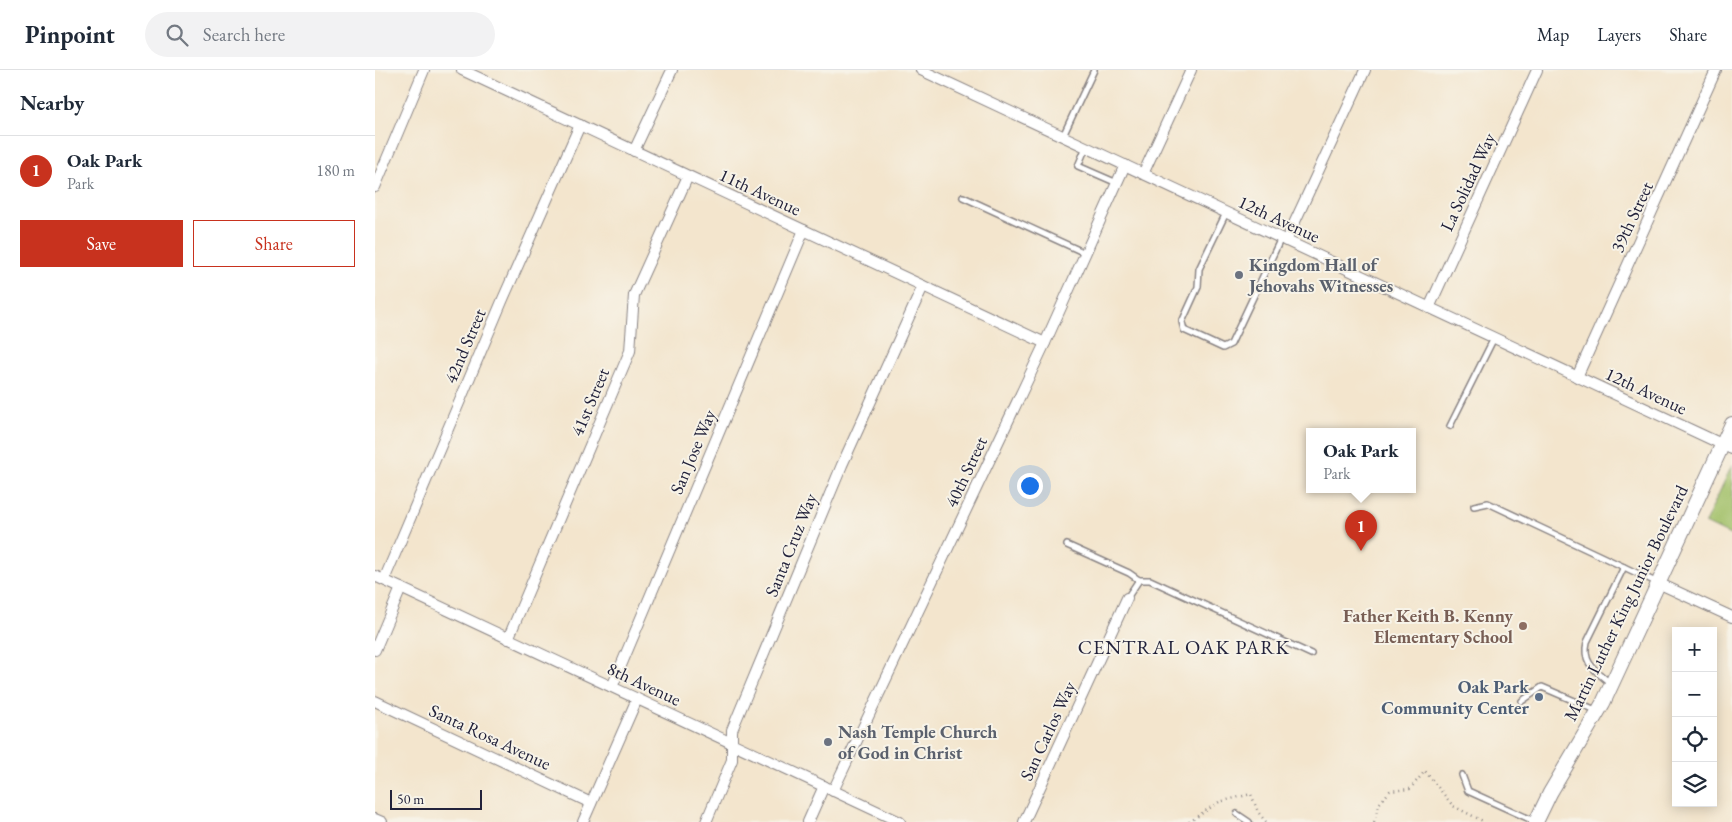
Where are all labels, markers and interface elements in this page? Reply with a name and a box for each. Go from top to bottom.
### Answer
search box [145,12,495,57]
text: Pinpoint [25,19,115,50]
icon: search [163,21,191,49]
text: Search here [203,22,285,47]
text: Map [1537,23,1569,46]
text: Layers [1597,23,1641,46]
text: Share [1669,23,1707,46]
text: Nearby [20,89,84,116]
street label: La Solidad Way [1435,129,1500,235]
text: Oak Park [67,148,142,173]
text: 1 [32,160,40,181]
text: 180 m [316,160,355,181]
street label: 11th Avenue [716,163,805,220]
text: Park [67,173,94,194]
street label: 39th Street [1605,177,1658,256]
street label: 12th Avenue [1235,190,1324,247]
button: Save [20,220,183,267]
button: Share [193,220,355,267]
place label: Kingdom Hall of Jehovahs Witnesses [1247,253,1393,297]
marker: Kingdom Hall of Jehovahs Witnesses [1233,269,1245,281]
street label: 42nd Street [439,305,491,387]
street label: 12th Avenue [1602,362,1691,419]
street label: 41st Street [565,364,614,439]
street label: San Jose Way [664,406,721,498]
popup [1306,428,1416,493]
street label: 40th Street [939,432,992,511]
text: Oak Park [1323,438,1399,463]
text: Park [1323,463,1351,484]
your location [1017,473,1043,499]
street label: Martin Luther King Junior Boulevard [1558,480,1693,725]
street label: Santa Cruz Way [759,490,822,600]
pin: 1 [1345,510,1377,551]
place label: Father Keith B. Kenny Elementary School [1343,604,1513,648]
marker: Father Keith B. Kenny Elementary School [1517,620,1529,632]
map controls [1672,627,1717,807]
button: + [1672,627,1717,672]
district label: CENTRAL OAK PARK [1078,634,1290,660]
street label: 8th Avenue [604,656,685,711]
button: − [1672,672,1717,717]
place label: Oak Park Community Center [1381,675,1530,719]
street label: San Carlos Way [1015,677,1081,784]
marker: Oak Park Community Center [1533,691,1545,703]
street label: Santa Rosa Avenue [426,698,555,775]
button: locate [1672,717,1717,762]
place label: Nash Temple Church of God in Christ [838,720,997,764]
marker: Nash Temple Church of God in Christ [822,736,834,748]
button: layers [1672,762,1717,807]
scale bar [390,787,483,810]
text: 50 m [397,790,424,808]

